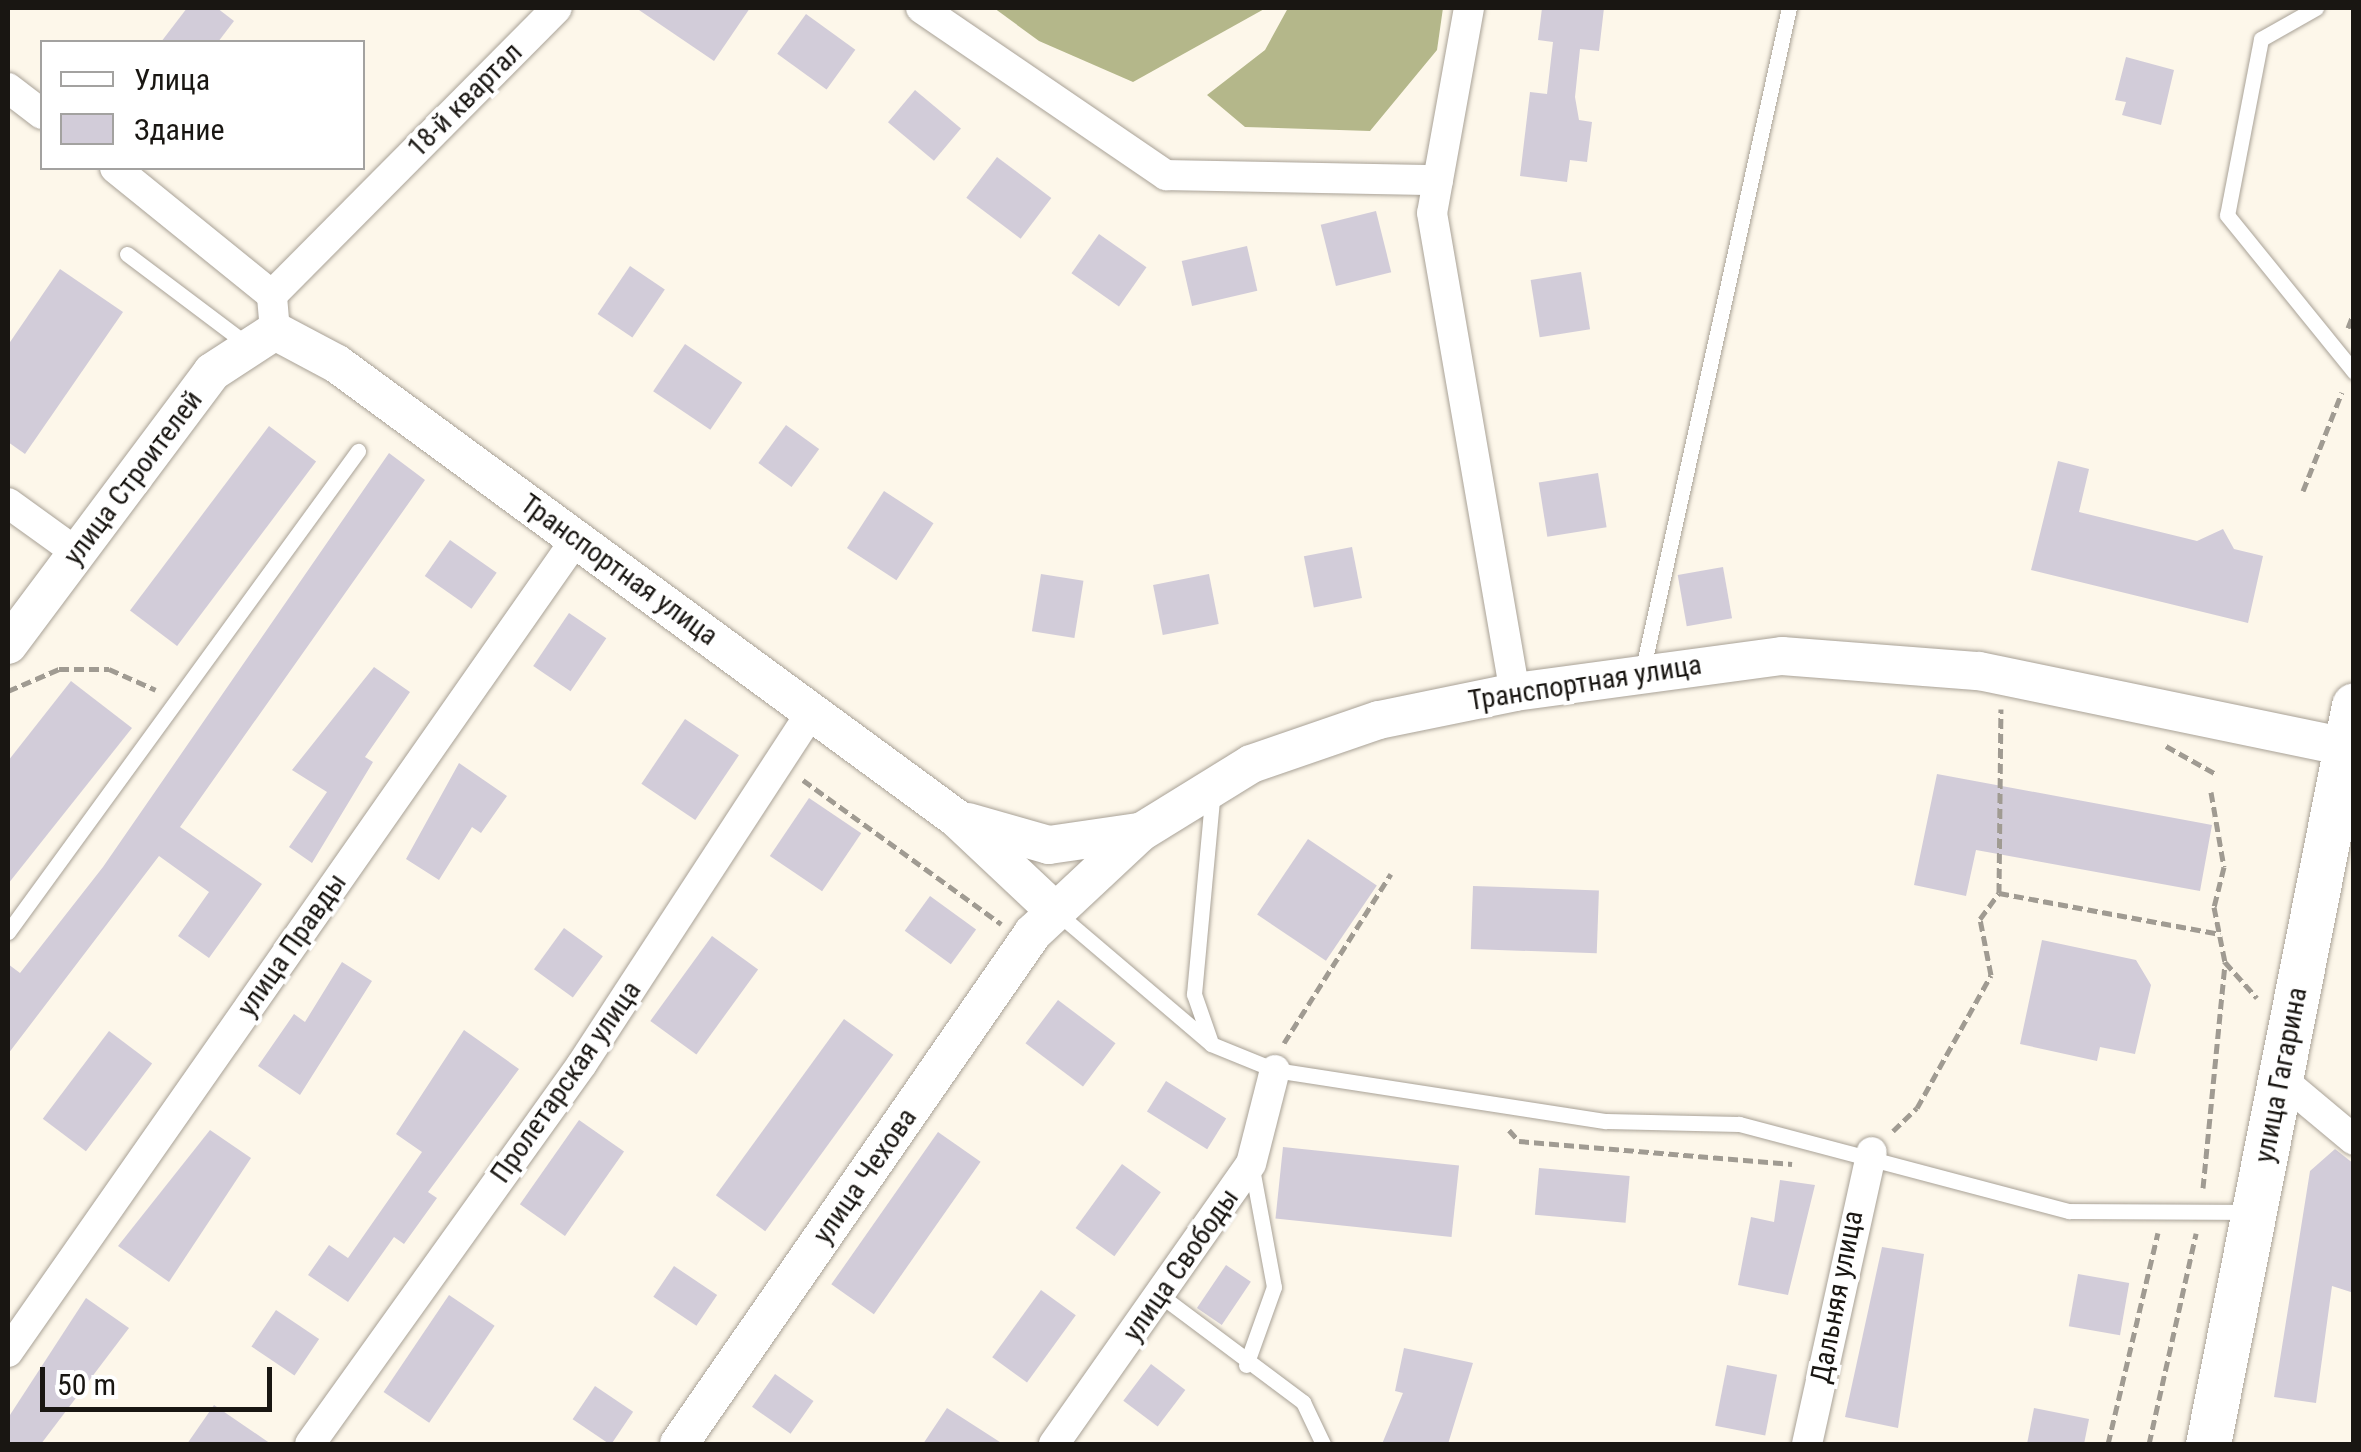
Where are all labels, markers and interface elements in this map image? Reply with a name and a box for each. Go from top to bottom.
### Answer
street label: 18-й квартал [401,36,529,164]
legend [40,40,365,170]
text: Улица [134,62,210,97]
text: Здание [134,112,225,147]
street label: улица Строителей [56,384,210,572]
street label: Транспортная улица [514,487,724,653]
street label: Транспортная улица [1466,648,1704,718]
street label: улица Правды [230,867,354,1023]
street label: Пролетарская улица [484,975,648,1189]
street label: улица Гагарина [2248,984,2314,1166]
street label: улица Чехова [806,1102,924,1250]
street label: улица Свободы [1116,1182,1246,1348]
street label: Дальняя улица [1804,1208,1870,1386]
scale bar [45,1347,278,1409]
text: 50 m [57,1367,116,1402]

